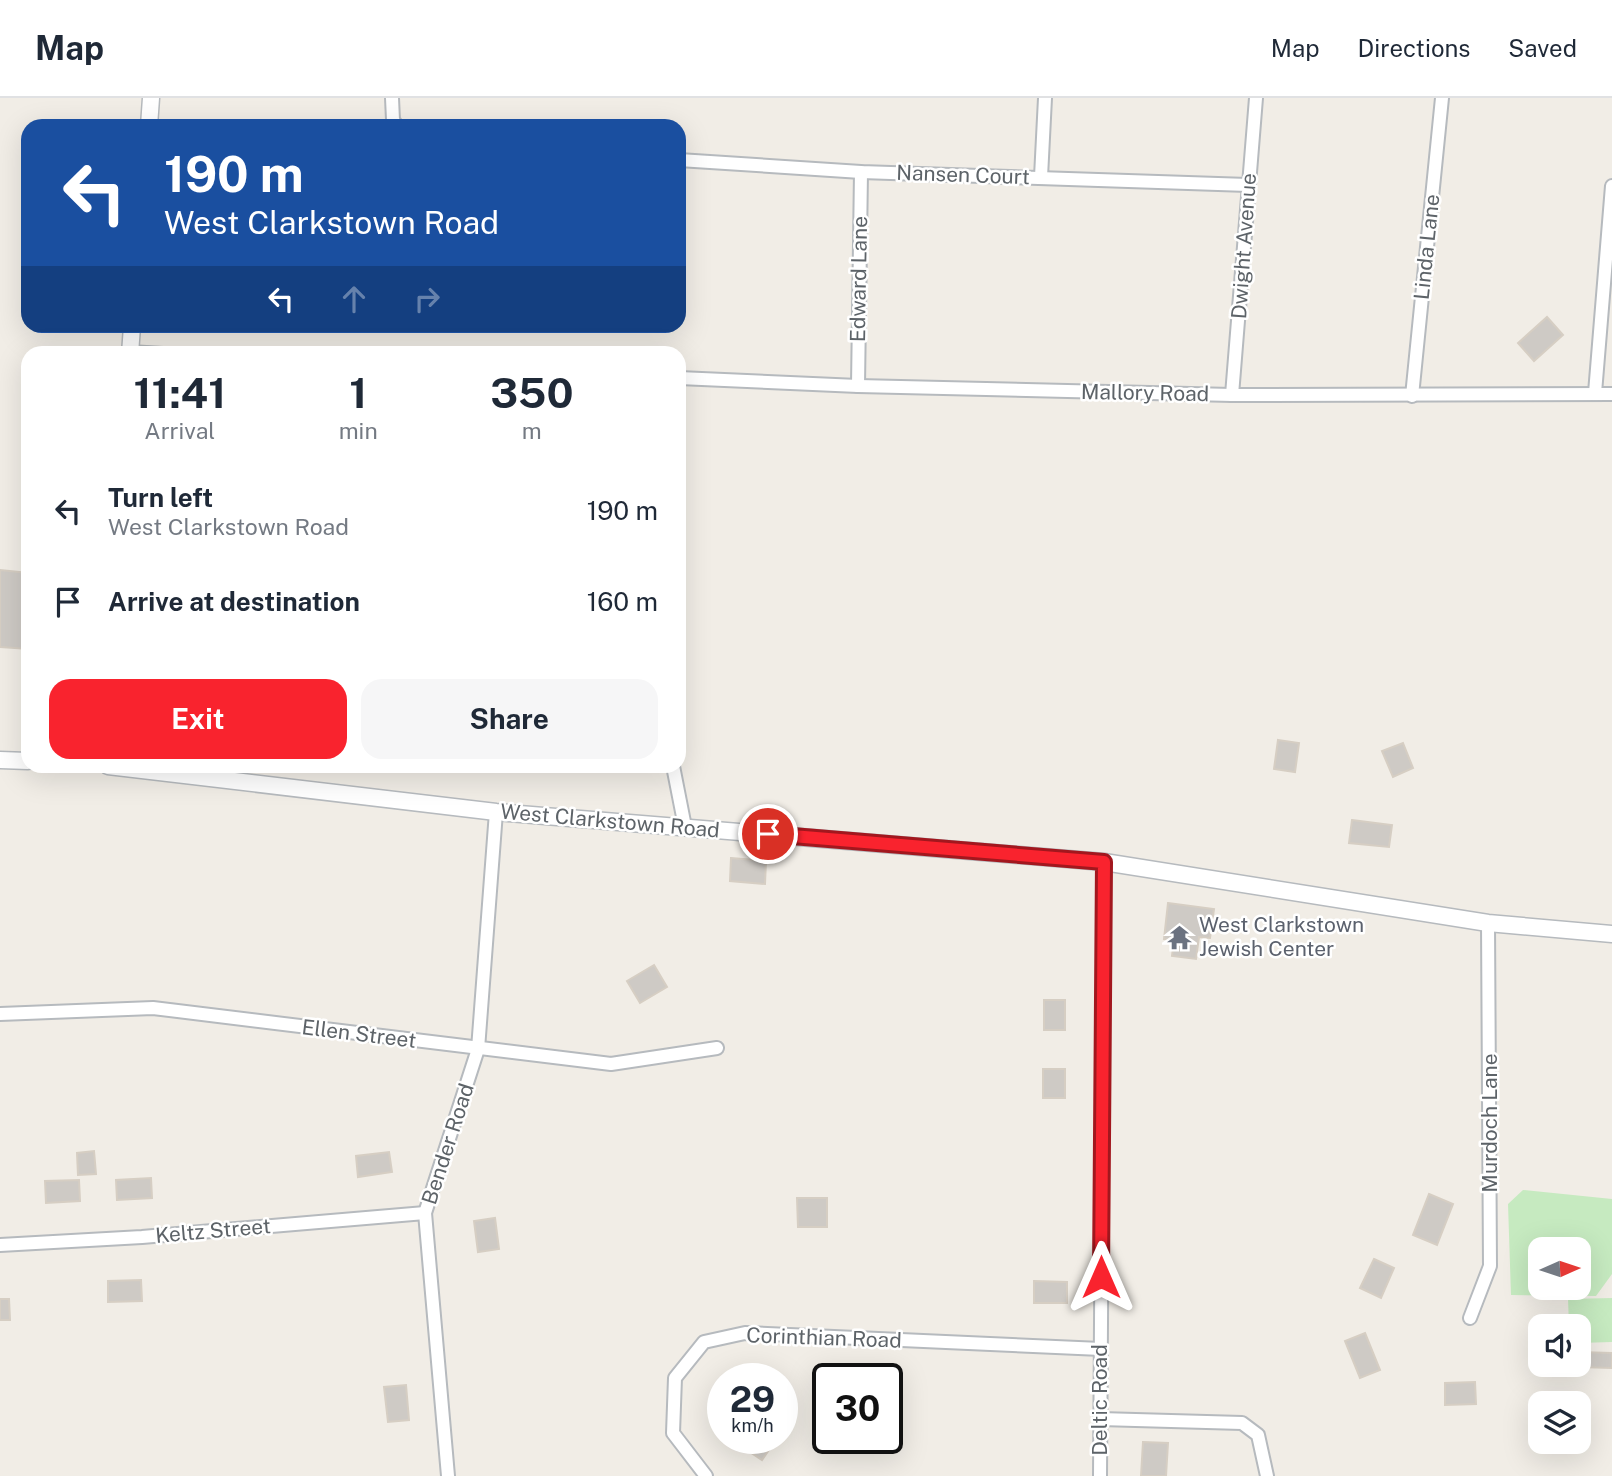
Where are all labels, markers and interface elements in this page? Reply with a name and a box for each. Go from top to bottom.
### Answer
text: Map [35,29,104,67]
text: Map [1271,34,1320,62]
text: Directions [1358,34,1470,62]
text: Saved [1508,34,1577,62]
text: 190 m [164,145,304,203]
icon: left [49,147,140,238]
street label: Nansen Court [896,160,1030,189]
street label: Dwight Avenue [1226,172,1261,320]
street label: Linda Lane [1409,193,1444,301]
text: West Clarkstown Road [164,204,499,241]
street label: Edward Lane [845,216,872,342]
icon: left [262,280,300,318]
icon: ahead [335,280,373,318]
icon: right [408,280,446,318]
text: 11:41 [133,368,226,417]
text: 1 [349,368,367,417]
text: 350 [490,368,574,417]
street label: Mallory Road [1081,379,1209,406]
text: Arrival [144,417,215,444]
text: min [339,417,378,444]
text: m [522,417,542,444]
text: Turn left [108,482,213,513]
icon: left [49,492,87,530]
text: 190 m [587,495,658,526]
text: West Clarkstown Road [108,513,349,540]
icon: arrive [49,583,87,621]
text: Arrive at destination [108,586,360,617]
text: 160 m [587,586,658,617]
button: Exit [49,679,347,759]
button: Share [361,679,658,759]
street label: West Clarkstown Road [499,798,721,843]
pin [738,804,798,864]
icon: arrive [749,815,787,853]
place label: West Clarkstown Jewish Center [1199,912,1364,961]
temple icon: West Clarkstown Jewish Center [1165,923,1193,951]
street label: Ellen Street [300,1014,418,1053]
street label: Murdoch Lane [1477,1053,1502,1193]
street label: Bender Road [416,1080,479,1207]
street label: Keltz Street [154,1213,272,1248]
north arrow [1528,1237,1591,1300]
map controls [1528,1237,1591,1454]
position arrow [1064,1240,1138,1314]
button: sound [1528,1314,1591,1377]
street label: Corinthian Road [746,1322,902,1353]
street label: Deltic Road [1087,1344,1112,1456]
speed limit sign: 30 [812,1363,903,1454]
text: 29 [730,1379,775,1420]
button: layers [1528,1391,1591,1454]
text: km/h [731,1415,774,1436]

